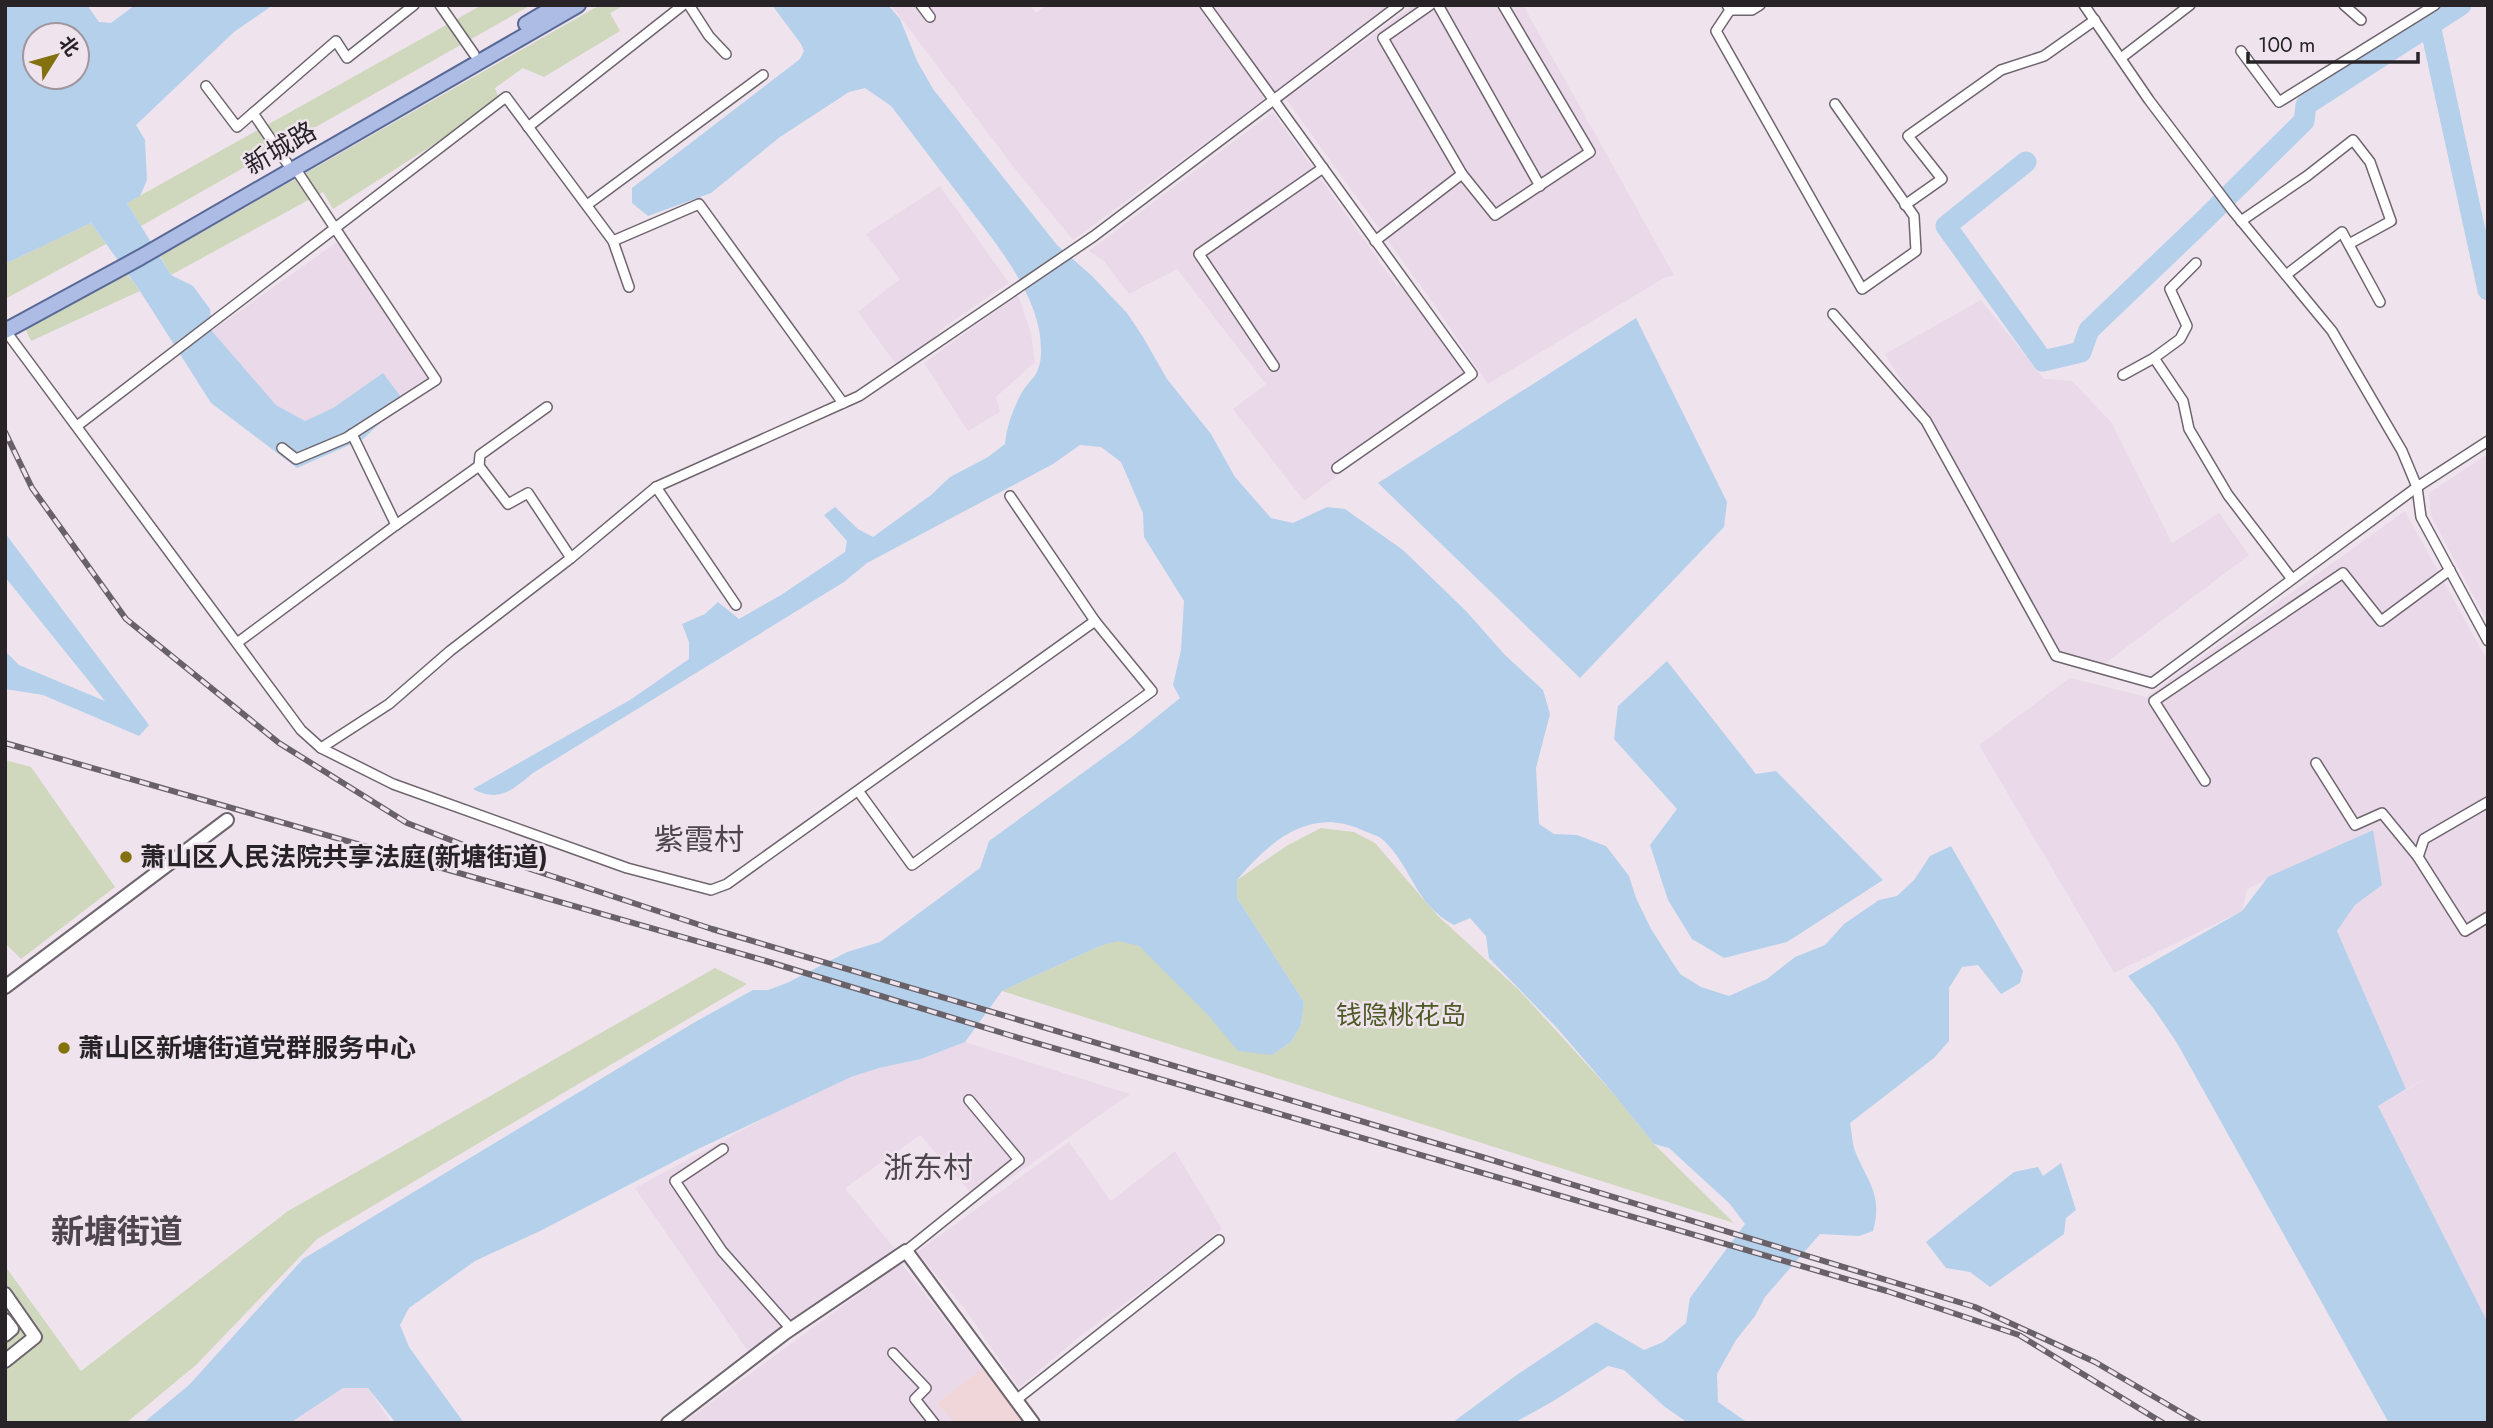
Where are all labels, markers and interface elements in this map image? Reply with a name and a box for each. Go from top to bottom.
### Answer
north arrow [21,21,91,91]
scale bar [2248,21,2418,65]
text: 北 [53,30,86,62]
text: 100 m [2258,30,2315,60]
street label: 新城路 [237,112,323,184]
district label: 紫霞村 [654,818,744,861]
place label: 萧山区人民法院共享法庭(新塘街道) [140,838,548,876]
marker: 萧山区人民法院共享法庭(新塘街道) [118,849,134,865]
park label: 钱隐桃花岛 [1336,996,1466,1034]
place label: 萧山区新塘街道党群服务中心 [78,1029,416,1067]
marker: 萧山区新塘街道党群服务中心 [56,1040,72,1056]
district label: 浙东村 [883,1146,973,1189]
district label: 新塘街道 [51,1208,183,1255]

